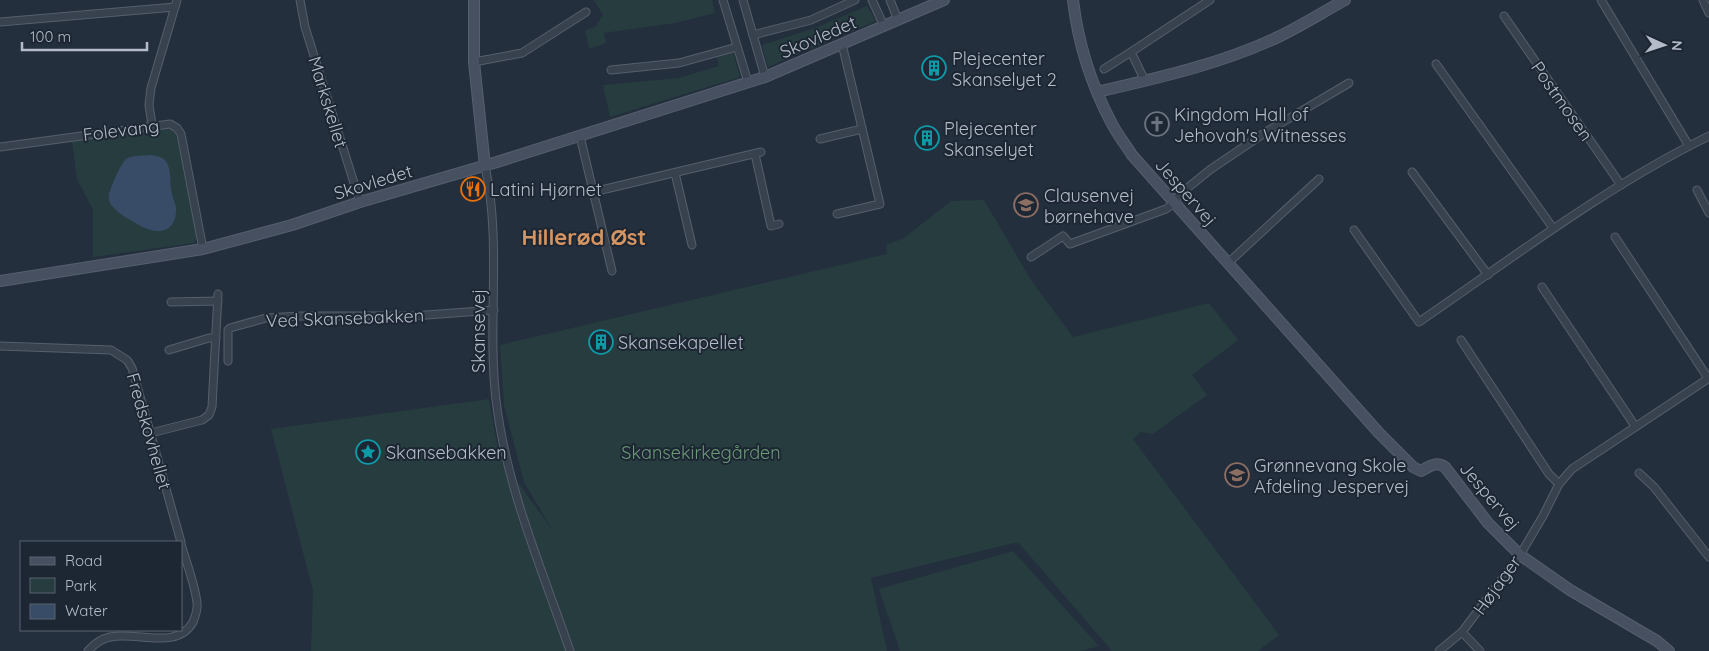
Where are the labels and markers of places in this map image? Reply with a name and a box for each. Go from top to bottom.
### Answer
place label: Plejecenter Skanselyet 2 [952,47,1057,91]
building icon: Plejecenter Skanselyet 2 [921,55,947,81]
place label: Kingdom Hall of Jehovah's Witnesses [1174,103,1346,147]
church icon: Kingdom Hall of Jehovah's Witnesses [1144,111,1170,137]
place label: Plejecenter Skanselyet [944,117,1037,161]
building icon: Plejecenter Skanselyet [914,125,940,151]
restaurant icon: Latini Hjørnet [460,176,486,202]
place label: Latini Hjørnet [490,178,602,201]
place label: Clausenvej børnehave [1044,184,1134,228]
school or university icon: Clausenvej børnehave [1013,192,1039,218]
building icon: Skansekapellet [588,329,614,355]
place label: Skansekapellet [618,331,744,354]
place icon: Skansebakken [355,439,381,465]
place label: Skansebakken [386,441,507,464]
place label: Grønnevang Skole Afdeling Jespervej [1254,454,1409,498]
school or university icon: Grønnevang Skole Afdeling Jespervej [1224,462,1250,488]

